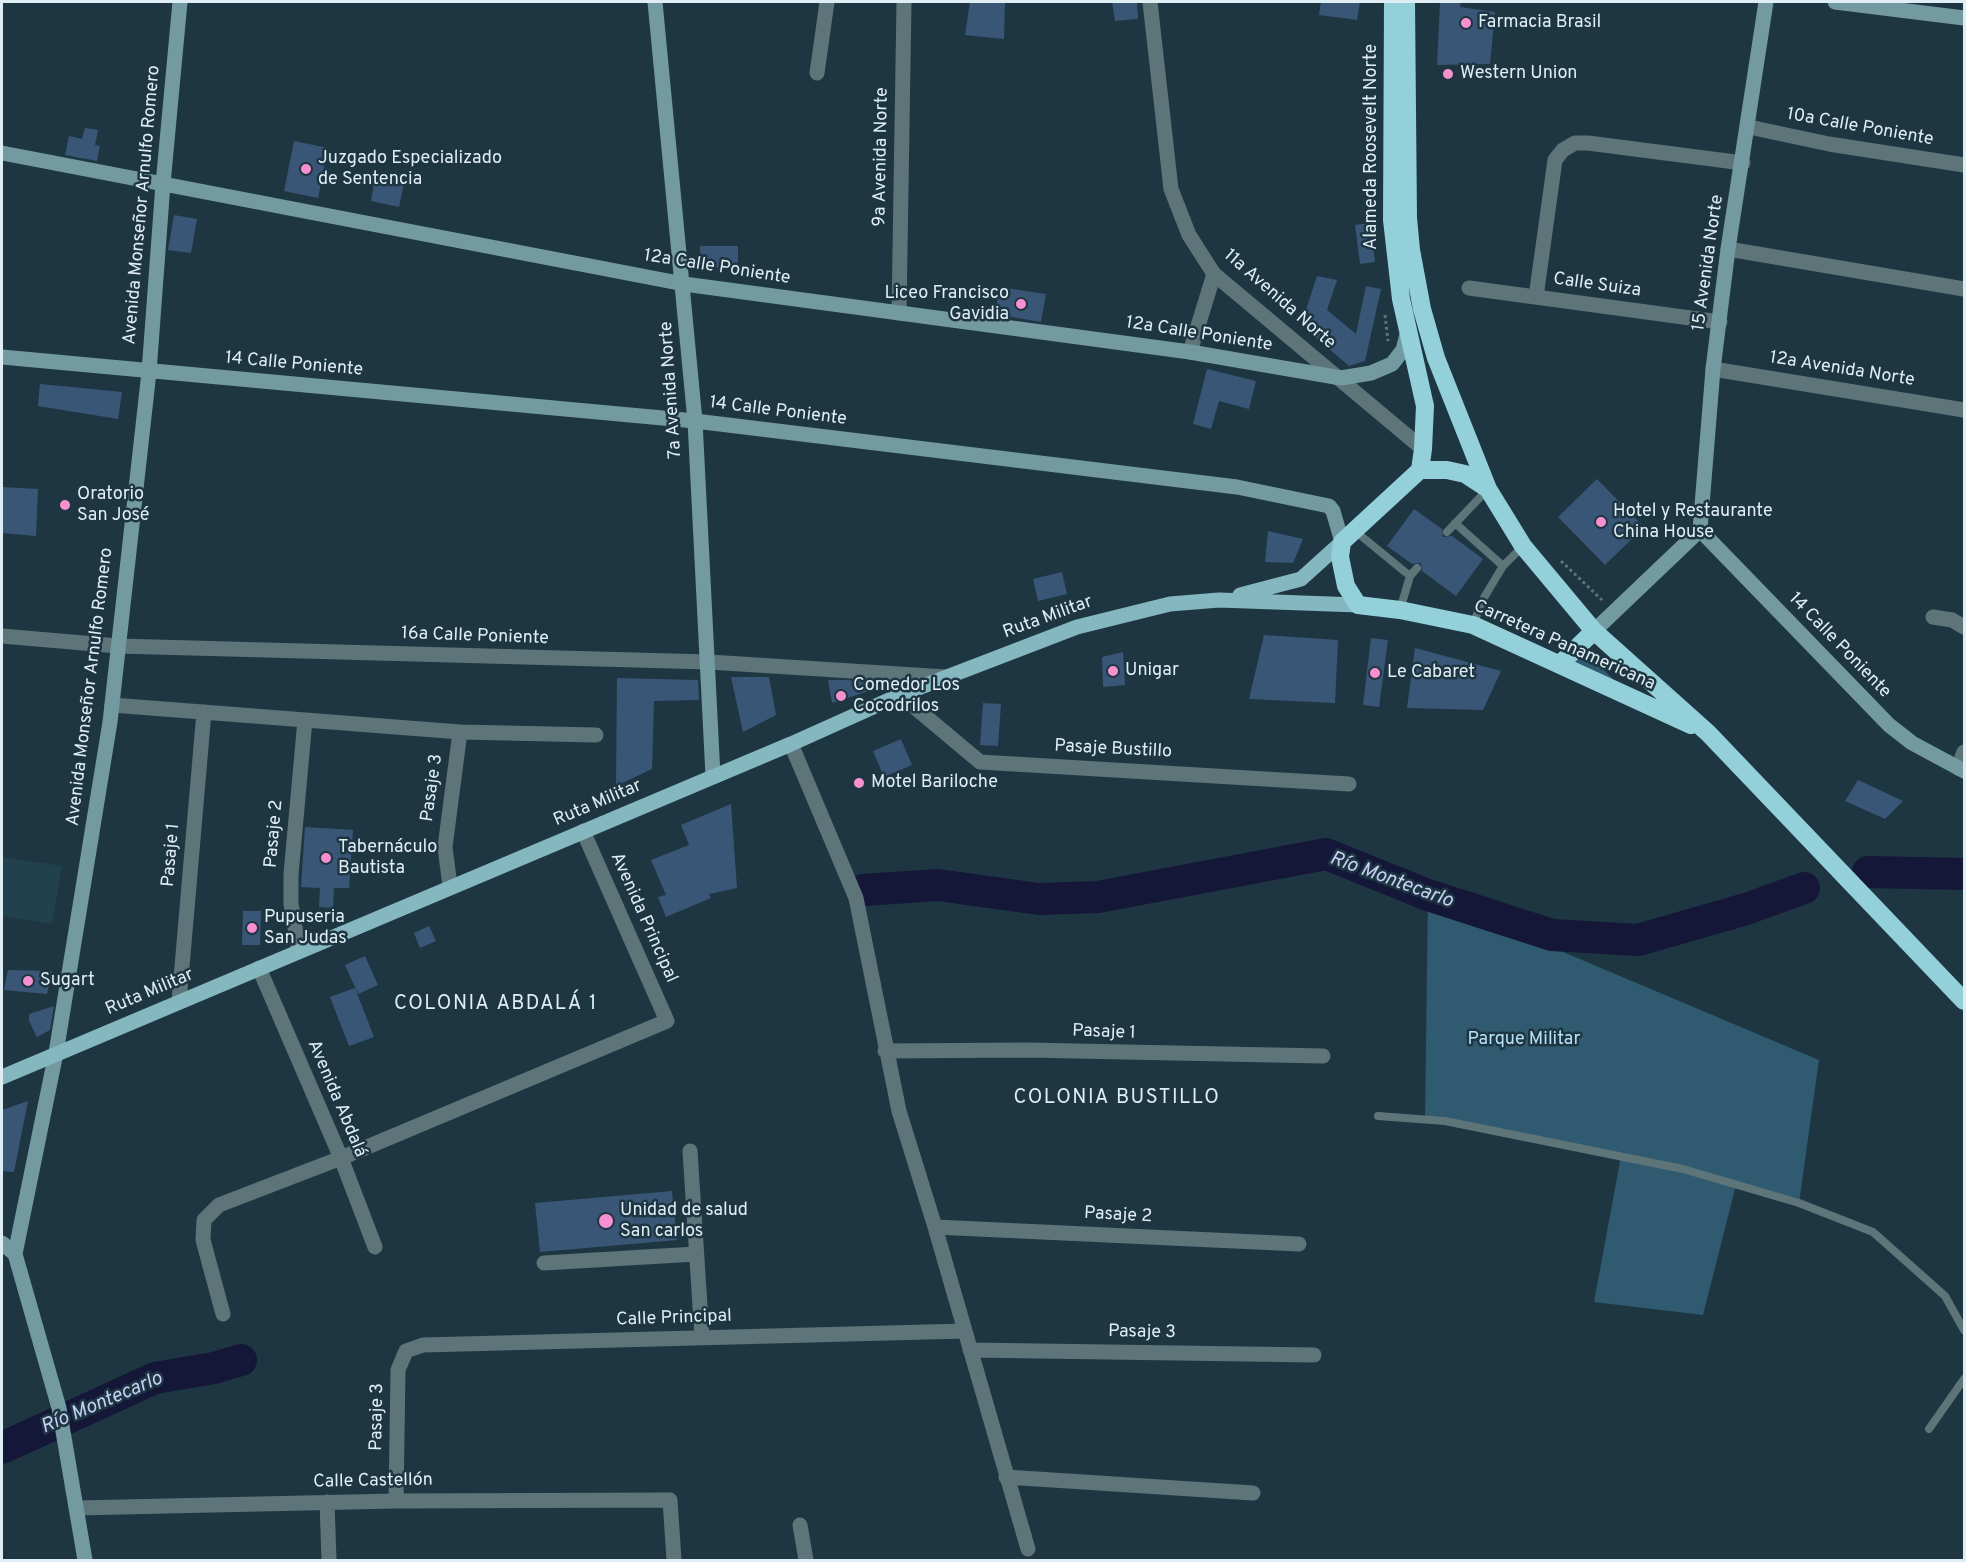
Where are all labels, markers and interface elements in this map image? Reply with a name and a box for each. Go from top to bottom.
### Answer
place label: Farmacia Brasil [1478,12,1601,34]
marker: Farmacia Brasil [1459,16,1473,30]
street label: Alameda Roosevelt Norte [1361,44,1383,250]
place label: Western Union [1460,63,1577,85]
street label: Avenida Monseñor Arnulfo Romero [120,64,166,346]
marker: Western Union [1441,67,1455,81]
street label: 9a Avenida Norte [870,87,894,227]
street label: 10a Calle Poniente [1785,104,1935,152]
place label: Juzgado Especializado de Sentencia [318,148,502,190]
marker: Juzgado Especializado de Sentencia [299,162,313,176]
street label: 15 Avenida Norte [1689,194,1729,332]
street label: 11a Avenida Norte [1218,245,1340,355]
street label: 12a Calle Poniente [642,246,792,290]
street label: Calle Suiza [1552,269,1642,303]
place label: Liceo Francisco Gavidia [884,283,1009,326]
marker: Liceo Francisco Gavidia [1014,297,1028,311]
street label: 12a Calle Poniente [1124,313,1274,357]
street label: 7a Avenida Norte [656,321,688,459]
street label: 14 Calle Poniente [224,348,364,382]
street label: 12a Avenida Norte [1768,348,1916,392]
street label: 14 Calle Poniente [708,393,848,431]
place label: Oratorio San José [77,484,149,526]
marker: Oratorio San José [58,498,72,512]
place label: Hotel y Restaurante China House [1613,501,1773,544]
marker: Hotel y Restaurante China House [1594,515,1608,529]
street label: Avenida Monseñor Arnulfo Romero [63,547,119,827]
street label: 14 Calle Poniente [1783,589,1895,703]
street label: Ruta Militar [1000,592,1096,644]
street label: Carretera Panamericana [1470,596,1658,696]
street label: 16a Calle Poniente [401,624,549,650]
place label: Unigar [1125,660,1179,682]
place label: Le Cabaret [1387,662,1475,684]
marker: Unigar [1106,664,1120,678]
marker: Le Cabaret [1368,666,1382,680]
place label: Comedor Los Cocodrilos [853,675,960,718]
marker: Comedor Los Cocodrilos [834,689,848,703]
street label: Pasaje Bustillo [1054,736,1172,764]
street label: Pasaje 3 [418,753,448,823]
place label: Motel Bariloche [871,772,998,794]
street label: Ruta Militar [551,776,645,832]
marker: Motel Bariloche [852,776,866,790]
street label: Pasaje 2 [261,799,289,869]
street label: Pasaje 1 [158,822,186,888]
place label: Tabernáculo Bautista [338,837,437,880]
water label: Río Montecarlo [1326,848,1456,914]
street label: Avenida Principal [605,850,681,986]
marker: Tabernáculo Bautista [319,851,333,865]
place label: Pupuseria San Judas [264,907,347,950]
marker: Pupuseria San Judas [245,921,259,935]
street label: Ruta Militar [103,965,197,1021]
place label: Sugart [40,970,95,992]
marker: Sugart [21,974,35,988]
district label: COLONIA ABDALÁ 1 [394,993,598,1017]
street label: Pasaje 1 [1072,1021,1136,1045]
park label: Parque Militar [1468,1029,1580,1051]
street label: Avenida Abdalá [302,1037,370,1161]
district label: COLONIA BUSTILLO [1014,1087,1220,1111]
place label: Unidad de salud San carlos [620,1200,748,1242]
street label: Pasaje 2 [1083,1203,1153,1229]
marker: Unidad de salud San carlos [597,1212,615,1230]
street label: Calle Principal [616,1306,732,1332]
street label: Pasaje 3 [1108,1322,1176,1344]
water label: Río Montecarlo [38,1368,166,1440]
street label: Pasaje 3 [367,1383,389,1451]
street label: Calle Castellón [313,1470,433,1494]

